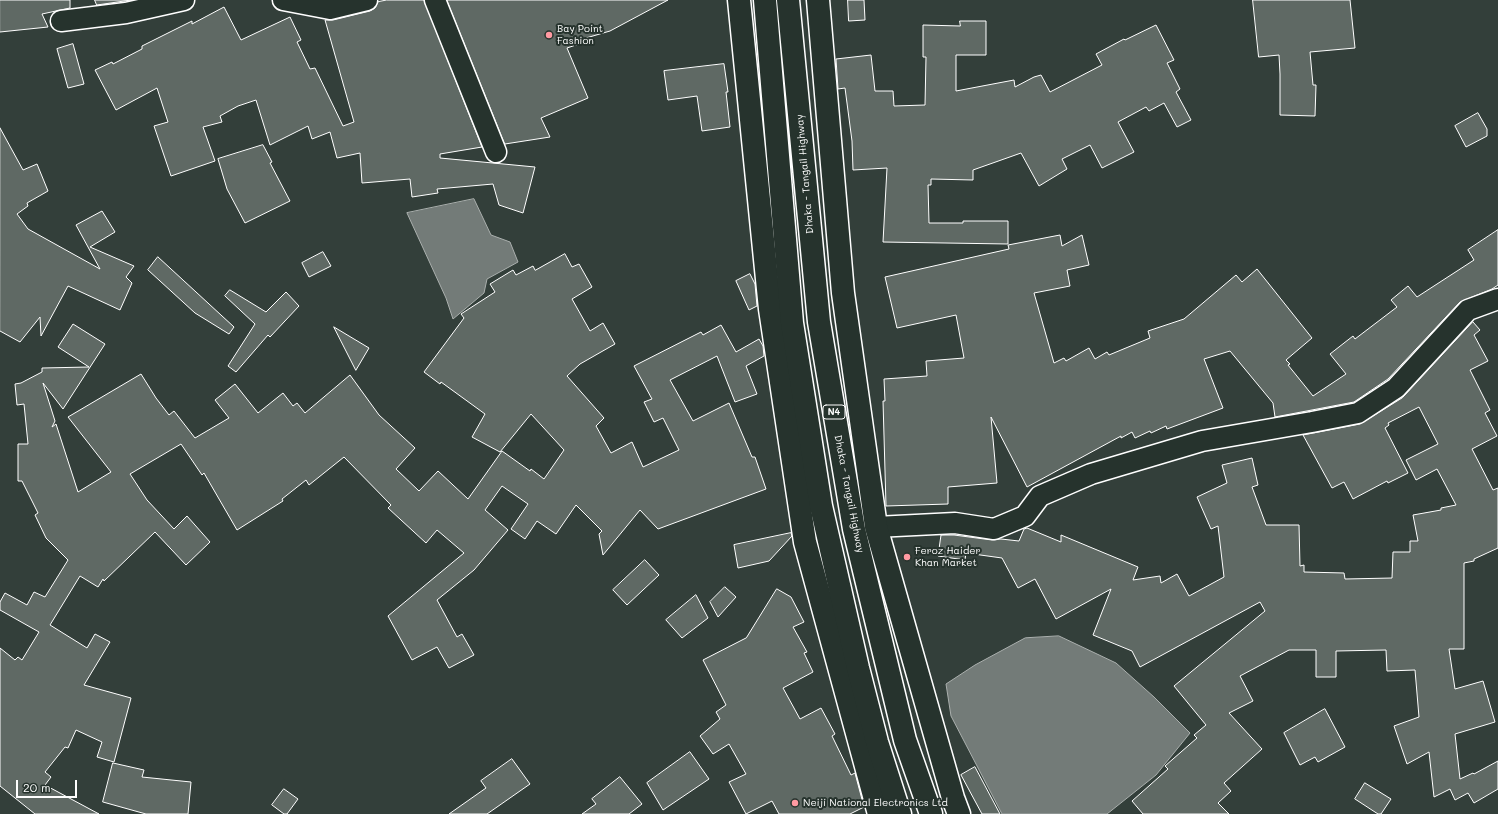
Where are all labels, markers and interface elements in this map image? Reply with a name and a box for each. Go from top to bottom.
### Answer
place label: Bay Point Fashion [557,23,603,46]
marker: Bay Point Fashion [544,30,554,40]
street label: Dhaka - Tangail Highway [794,114,816,234]
road number: N4 [823,405,845,419]
street label: Dhaka - Tangail Highway [832,434,866,554]
place label: Feroz Haider Khan Market [915,545,980,568]
marker: Feroz Haider Khan Market [902,552,912,562]
scale bar [18,772,79,798]
text: 20 m [23,779,51,795]
place label: Neiji National Electronics Ltd [803,797,948,809]
marker: Neiji National Electronics Ltd [790,798,800,808]

